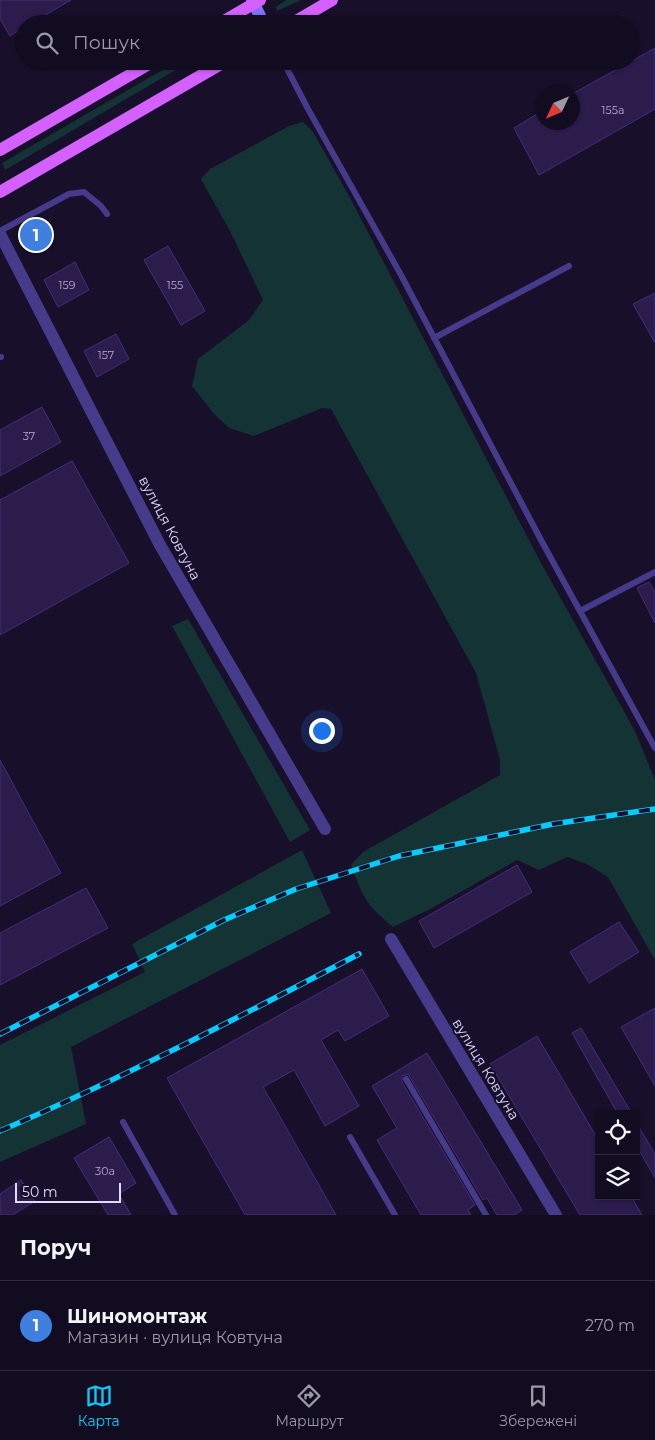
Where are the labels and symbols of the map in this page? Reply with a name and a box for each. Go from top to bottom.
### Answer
north arrow [535,85,580,130]
house number: 155а [602,103,624,117]
pin: 1 [20,216,52,254]
house number: 159 [59,278,76,292]
house number: 155 [167,278,183,292]
house number: 157 [98,348,114,362]
house number: 37 [23,429,35,443]
street label: вулиця Ковтуна [135,473,205,583]
your location [309,718,335,744]
street label: вулиця Ковтуна [449,1015,523,1123]
house number: 30а [95,1164,115,1178]
scale bar [15,1180,121,1203]

